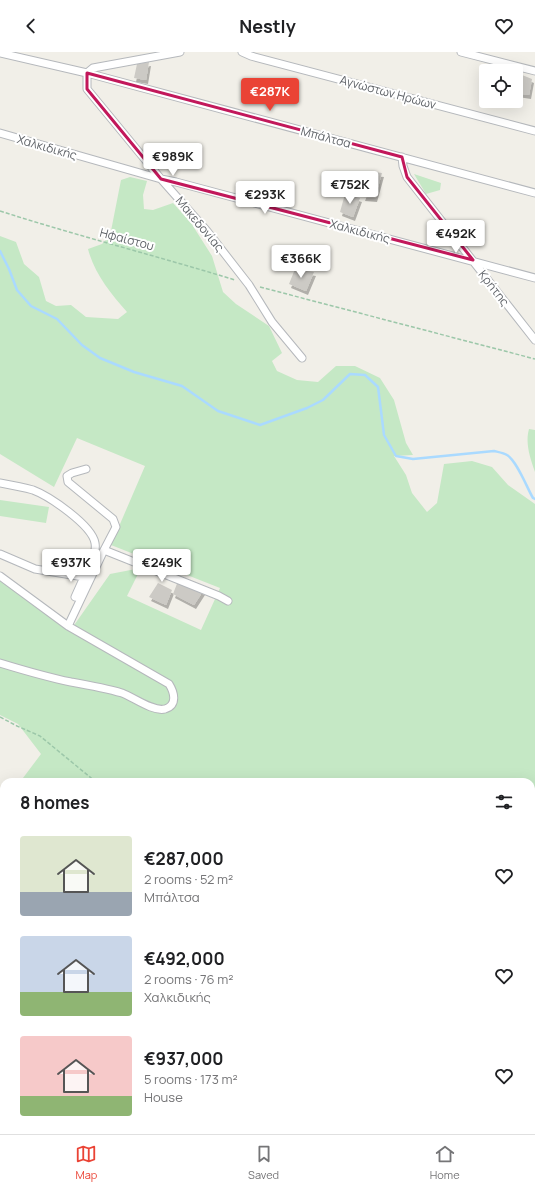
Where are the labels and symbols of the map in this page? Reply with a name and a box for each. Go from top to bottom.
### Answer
street label: Αγνώστων Ηρώων [338,71,438,113]
pin: €287K [242,78,298,112]
street label: Μπάλτσα [299,122,353,152]
street label: Χαλκιδικής [15,130,79,164]
pin: €989K [145,143,201,177]
pin: €752K [322,171,378,205]
pin: €293K [237,181,293,215]
street label: Μακεδονίας [172,193,228,256]
street label: Χαλκιδικής [328,215,392,247]
pin: €492K [428,220,484,254]
street label: Ηφαίστου [98,224,156,254]
pin: €366K [273,245,329,279]
street label: Κρήτης [475,266,514,310]
pin: €937K [43,549,99,583]
pin: €249K [134,549,190,583]

